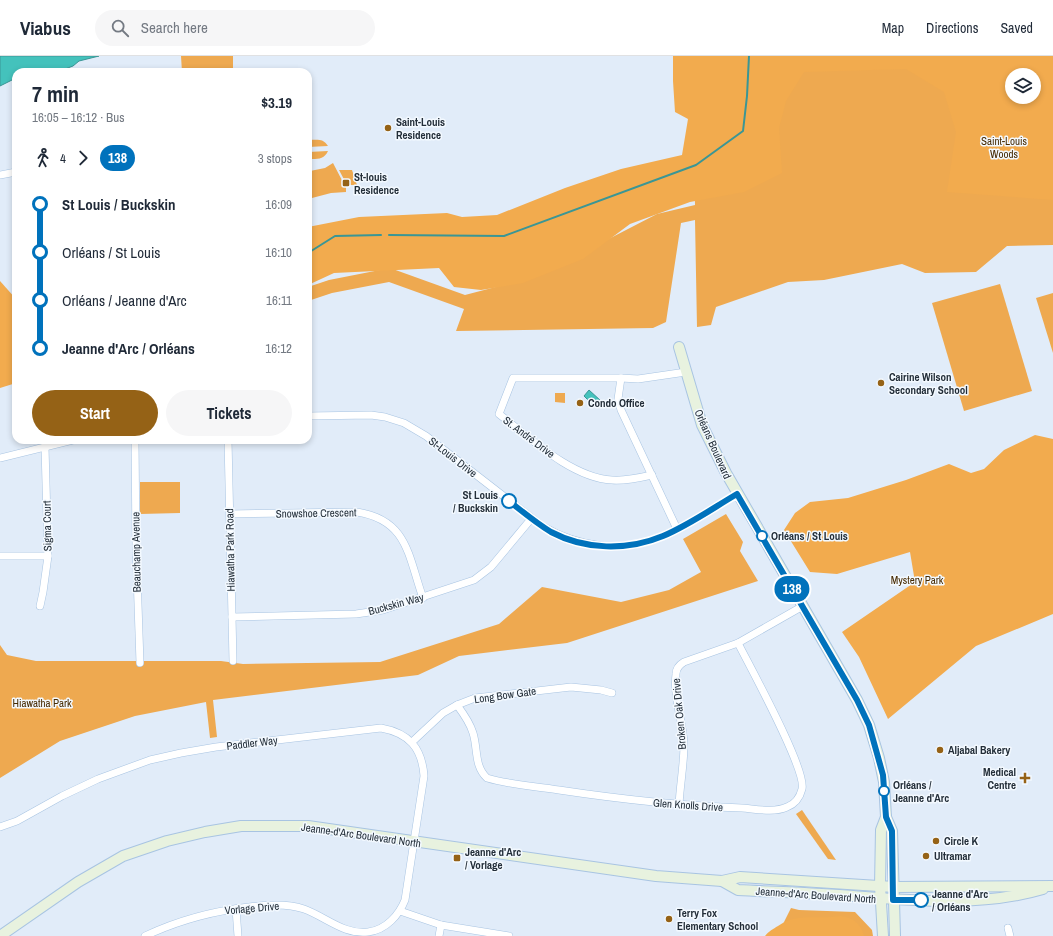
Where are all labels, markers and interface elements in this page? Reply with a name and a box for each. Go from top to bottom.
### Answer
search box [95,10,375,46]
text: Viabus [20,15,71,41]
icon: search [109,17,131,39]
text: Search here [141,17,208,38]
text: Map [882,19,904,37]
text: Directions [926,19,978,37]
text: Saved [1000,19,1033,37]
map controls [1005,68,1041,104]
button: layers [1005,68,1041,104]
text: 7 min [32,79,79,109]
text: $3.19 [261,92,292,113]
text: 16:05 – 16:12 · Bus [32,109,124,126]
place label: Saint-Louis Residence [396,115,445,142]
marker: Saint-Louis Residence [383,123,393,133]
park label: Saint-Louis Woods [981,134,1028,161]
icon: walk [32,147,54,169]
icon: forward [72,147,94,169]
text: 138 [108,149,127,167]
text: 4 [60,150,66,167]
text: 3 stops [258,150,292,167]
place label: St-louis Residence [354,170,399,197]
marker: St-louis Residence [341,178,351,188]
text: St Louis / Buckskin [62,194,175,215]
text: 16:09 [265,196,292,213]
text: Orléans / St Louis [62,242,160,263]
text: 16:10 [265,244,292,261]
text: Orléans / Jeanne d'Arc [62,290,187,311]
text: 16:11 [266,292,292,309]
text: Jeanne d'Arc / Orléans [62,338,195,359]
text: 16:12 [265,340,292,357]
place label: Cairine Wilson Secondary School [889,370,968,397]
marker: Cairine Wilson Secondary School [876,378,886,388]
button: Start [32,390,158,436]
button: Tickets [166,390,292,436]
place label: Condo Office [588,396,645,410]
marker: Condo Office [575,398,585,408]
street label: Orléans Boulevard [691,407,735,481]
street label: St. André Drive [500,413,558,461]
street label: St-Louis Drive [426,434,480,480]
place label: St Louis / Buckskin [453,488,498,515]
marker: St Louis / Buckskin [501,493,517,509]
street label: Sigma Court [40,500,54,551]
street label: Snowshoe Crescent [276,505,357,521]
street label: Hiawatha Park Road [222,508,238,592]
street label: Beauchamp Avenue [128,512,144,592]
place label: Orléans / St Louis [771,529,848,543]
marker: Orléans / St Louis [756,530,768,542]
park label: Mystery Park [891,573,944,587]
line badge: 138 [769,576,815,602]
text: 138 [782,580,802,598]
street label: Buckskin Way [367,590,426,618]
street label: Broken Oak Drive [669,678,689,750]
street label: Long Bow Gate [473,684,537,706]
park label: Hiawatha Park [12,696,72,710]
street label: Paddler Way [226,733,279,753]
place label: Aljabal Bakery [948,743,1010,757]
marker: Aljabal Bakery [935,745,945,755]
place label: Medical Centre [983,765,1016,792]
marker: Medical Centre [1019,772,1031,784]
place label: Orléans / Jeanne d'Arc [893,778,949,805]
marker: Orléans / Jeanne d'Arc [878,785,890,797]
street label: Glen Knolls Drive [653,796,723,814]
street label: Jeanne-d'Arc Boulevard North [300,820,422,850]
place label: Circle K [944,834,979,848]
marker: Circle K [931,836,941,846]
place label: Jeanne d'Arc / Vorlage [465,845,521,872]
place label: Ultramar [934,849,972,863]
marker: Ultramar [921,851,931,861]
marker: Jeanne d'Arc / Vorlage [452,853,462,863]
street label: Jeanne-d'Arc Boulevard North [755,884,877,906]
place label: Jeanne d'Arc / Orléans [932,887,988,914]
marker: Jeanne d'Arc / Orléans [913,892,929,908]
street label: Vorlage Drive [224,899,280,917]
place label: Terry Fox Elementary School [677,906,758,933]
marker: Terry Fox Elementary School [664,914,674,924]

